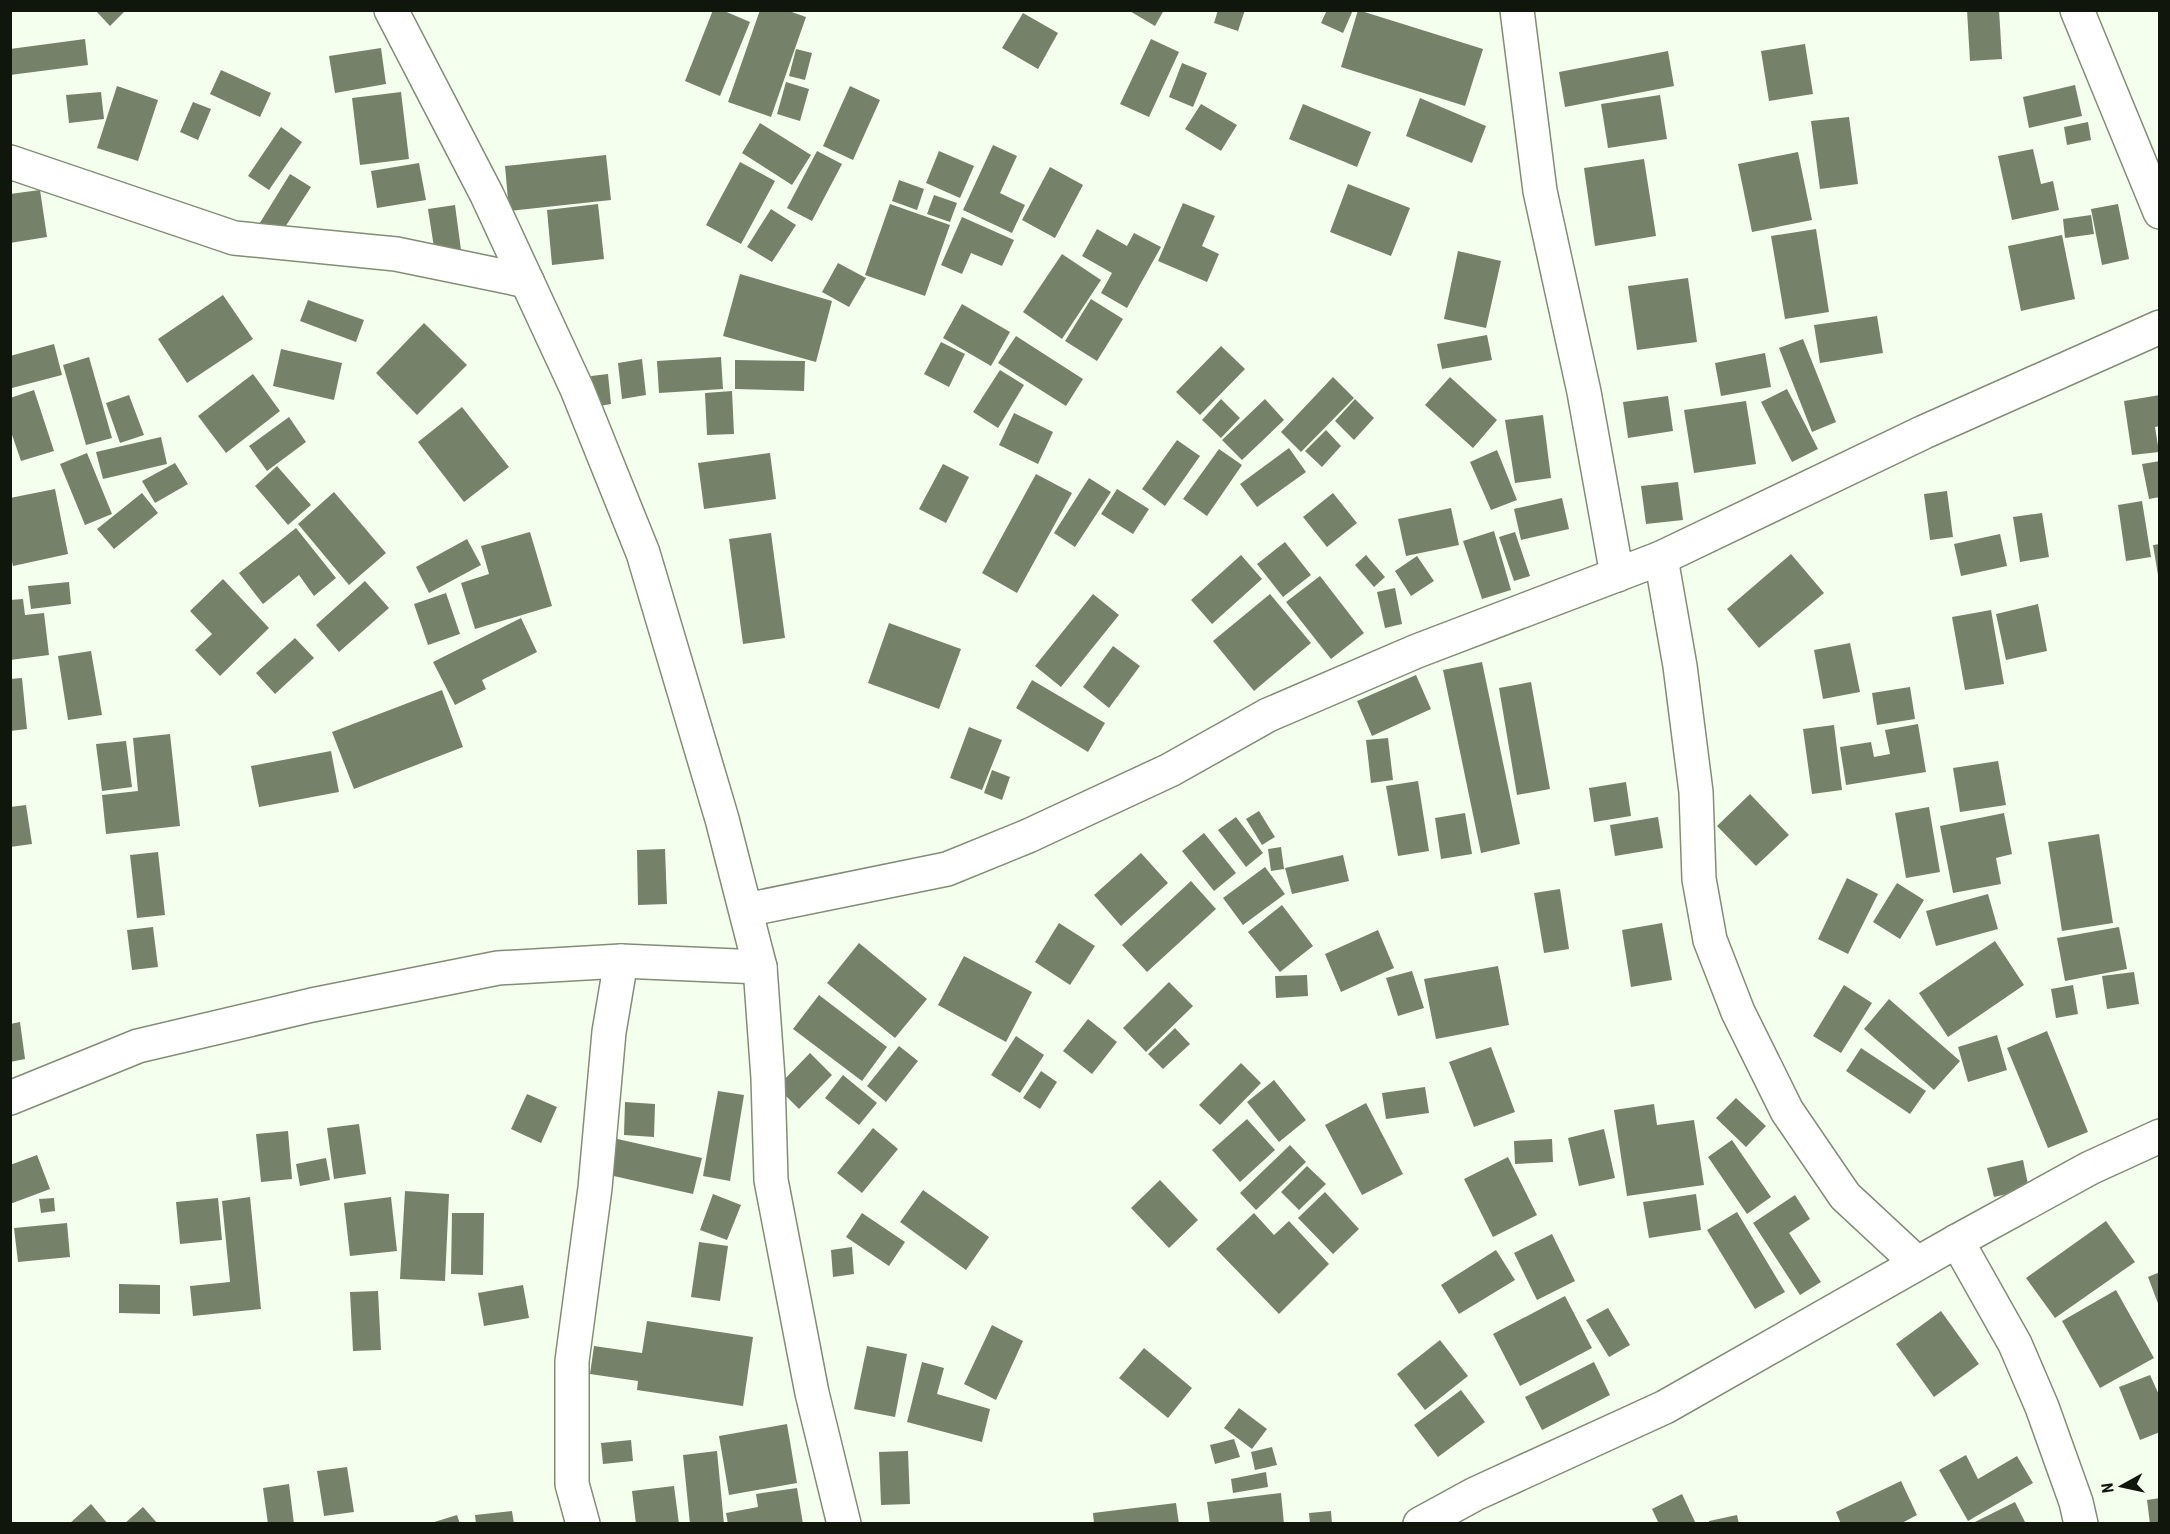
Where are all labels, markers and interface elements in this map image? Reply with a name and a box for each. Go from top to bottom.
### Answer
north arrow [2092,1456,2152,1516]
text: N [2098,1482,2118,1494]

